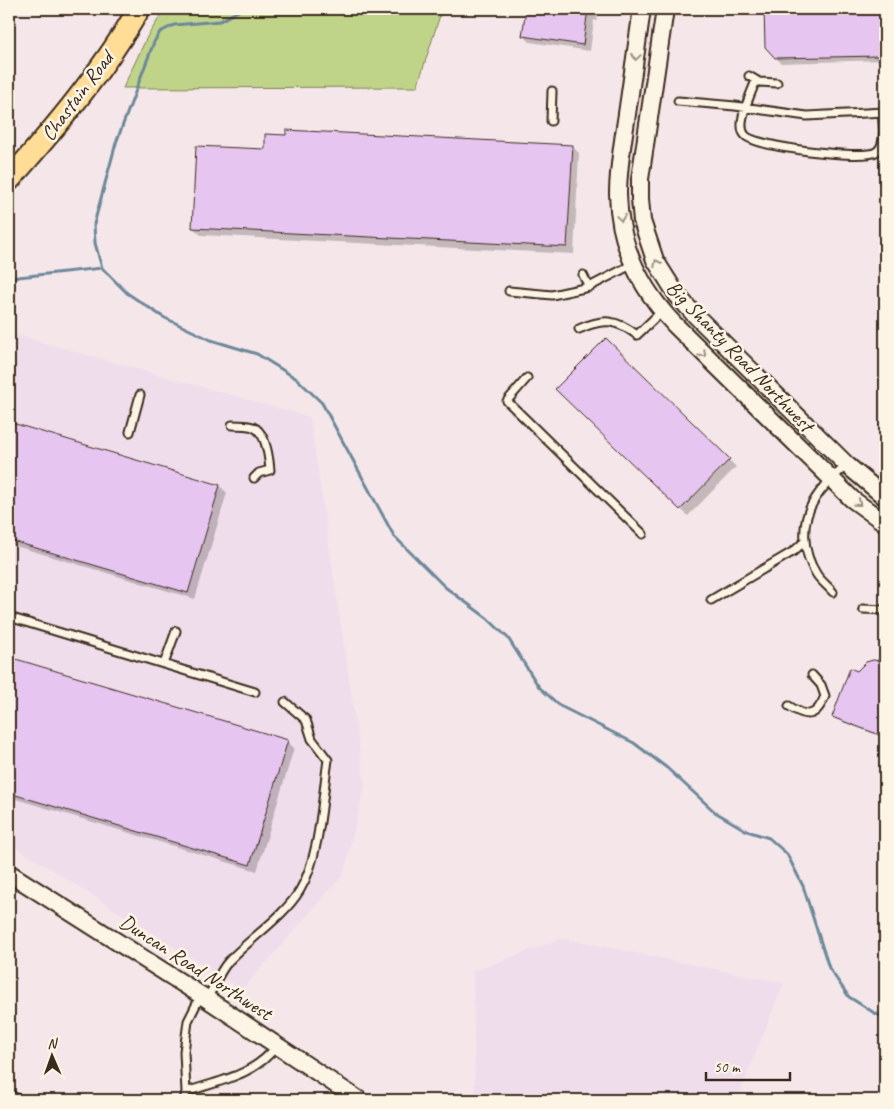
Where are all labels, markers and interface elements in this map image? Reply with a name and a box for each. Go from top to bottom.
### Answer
street label: Chastain Road [35,43,121,146]
one-way arrow [631,53,641,61]
one-way arrow [615,215,626,223]
one-way arrow [653,259,663,268]
street label: Big Shanty Road Northwest [661,275,821,439]
one-way arrow [698,348,707,357]
one-way arrow [852,498,861,507]
street label: Duncan Road Northwest [115,908,279,1027]
north arrow [28,1032,78,1082]
text: N [47,1035,59,1052]
scale bar [706,1049,790,1081]
text: 50 m [714,1058,741,1077]

